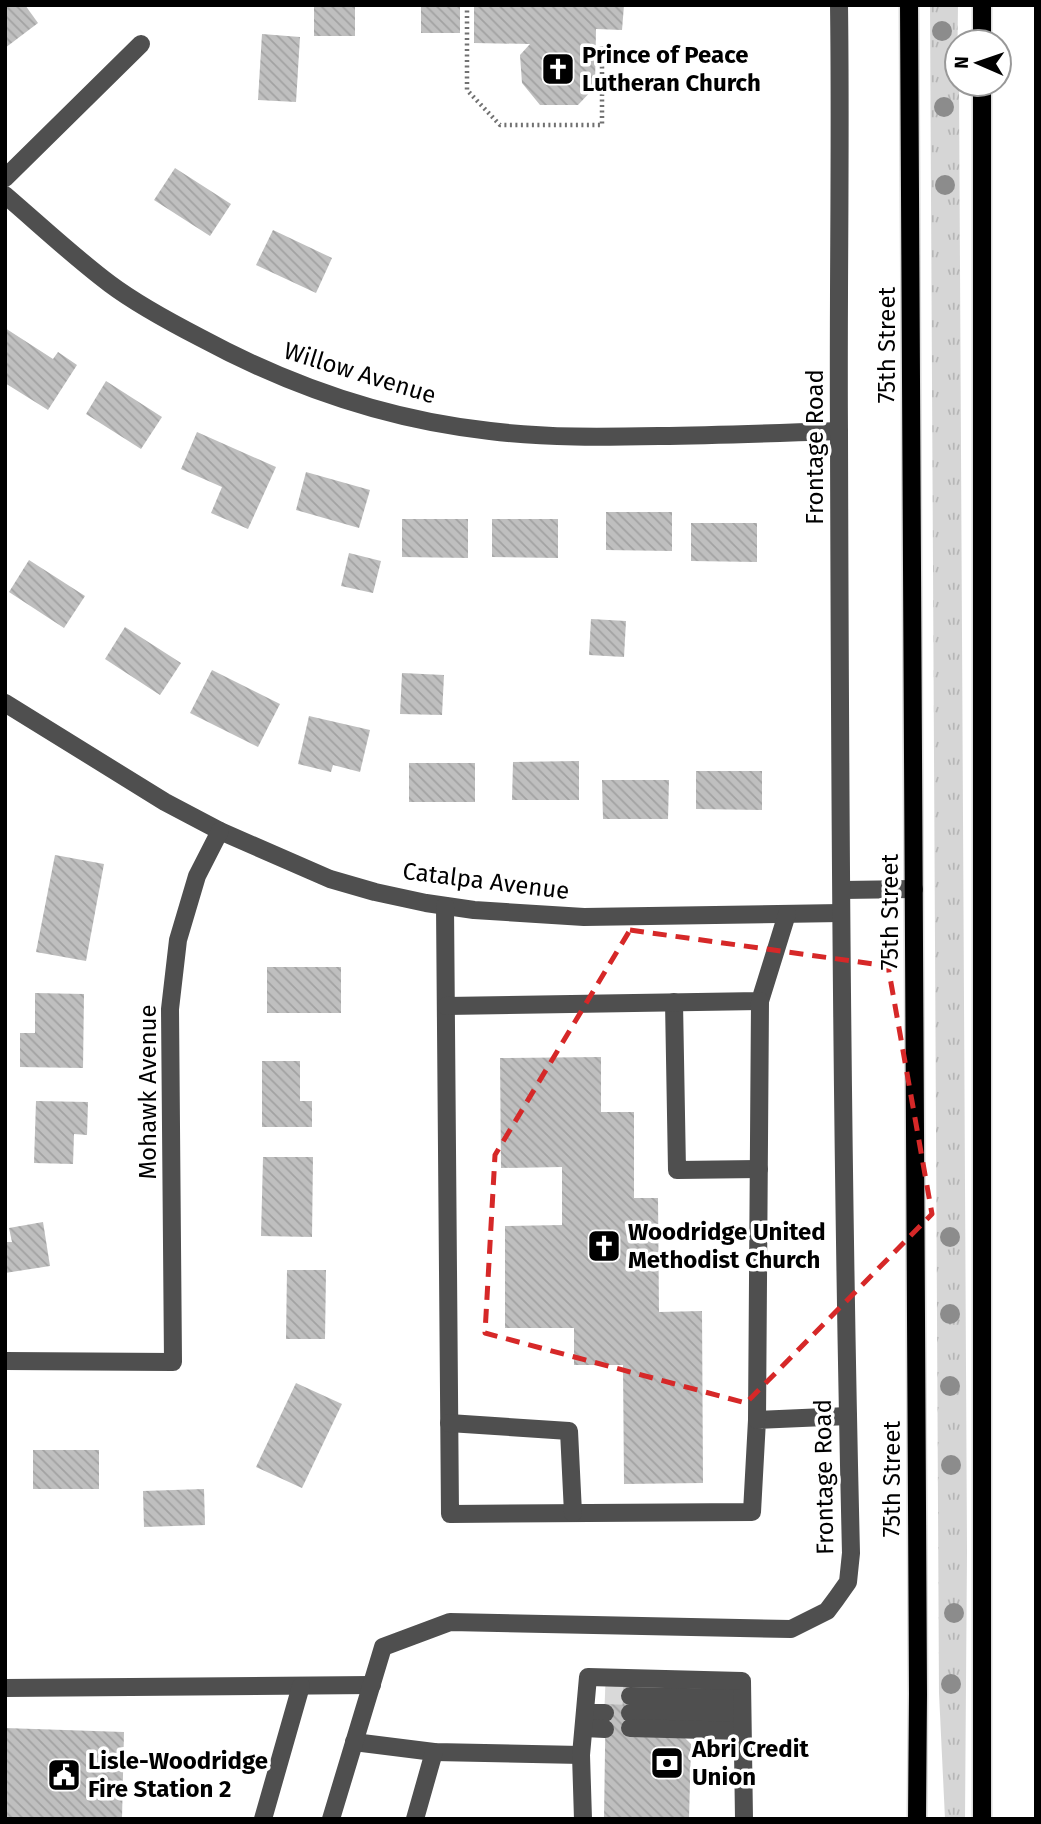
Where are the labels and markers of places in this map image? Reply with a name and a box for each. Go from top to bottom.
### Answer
place label: Prince of Peace Lutheran Church [582,41,761,97]
church icon: Prince of Peace Lutheran Church [539,50,577,88]
place label: Woodridge United Methodist Church [628,1218,826,1274]
church icon: Woodridge United Methodist Church [585,1227,623,1265]
place label: Abri Credit Union [691,1735,809,1791]
bank icon: Abri Credit Union [648,1744,686,1782]
place label: Lisle-Woodridge Fire Station 2 [88,1747,268,1803]
public building icon: Lisle-Woodridge Fire Station 2 [45,1756,83,1794]

